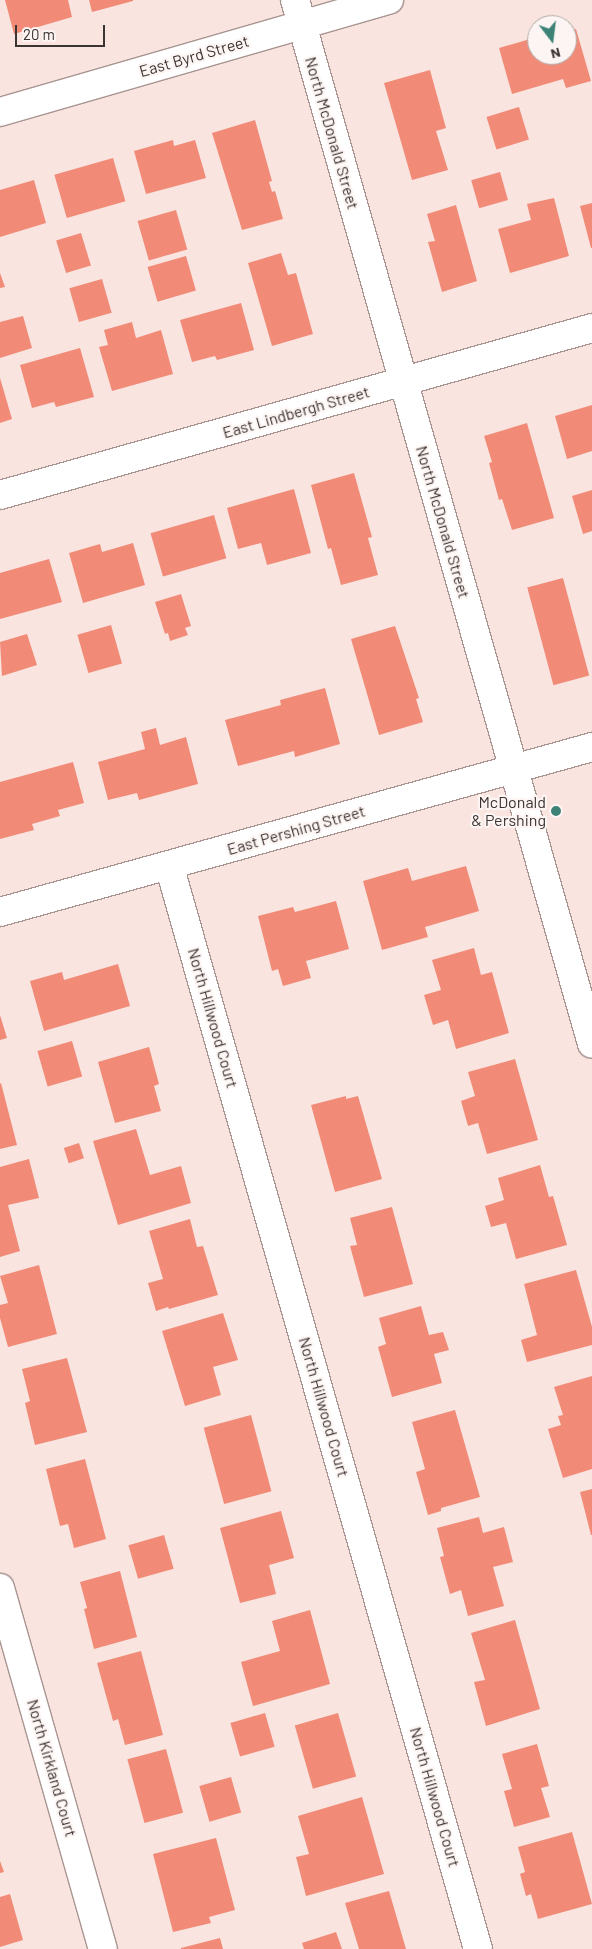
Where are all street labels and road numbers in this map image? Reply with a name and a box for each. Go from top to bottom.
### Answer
street label: East Byrd Street [137,31,251,81]
street label: North McDonald Street [301,55,363,211]
street label: East Lindbergh Street [220,382,372,442]
street label: North McDonald Street [412,444,474,600]
street label: East Pershing Street [225,801,367,859]
street label: North Hillwood Court [184,946,242,1090]
street label: North Hillwood Court [295,1335,353,1479]
street label: North Kirkland Court [23,1697,81,1839]
street label: North Hillwood Court [406,1725,464,1869]

